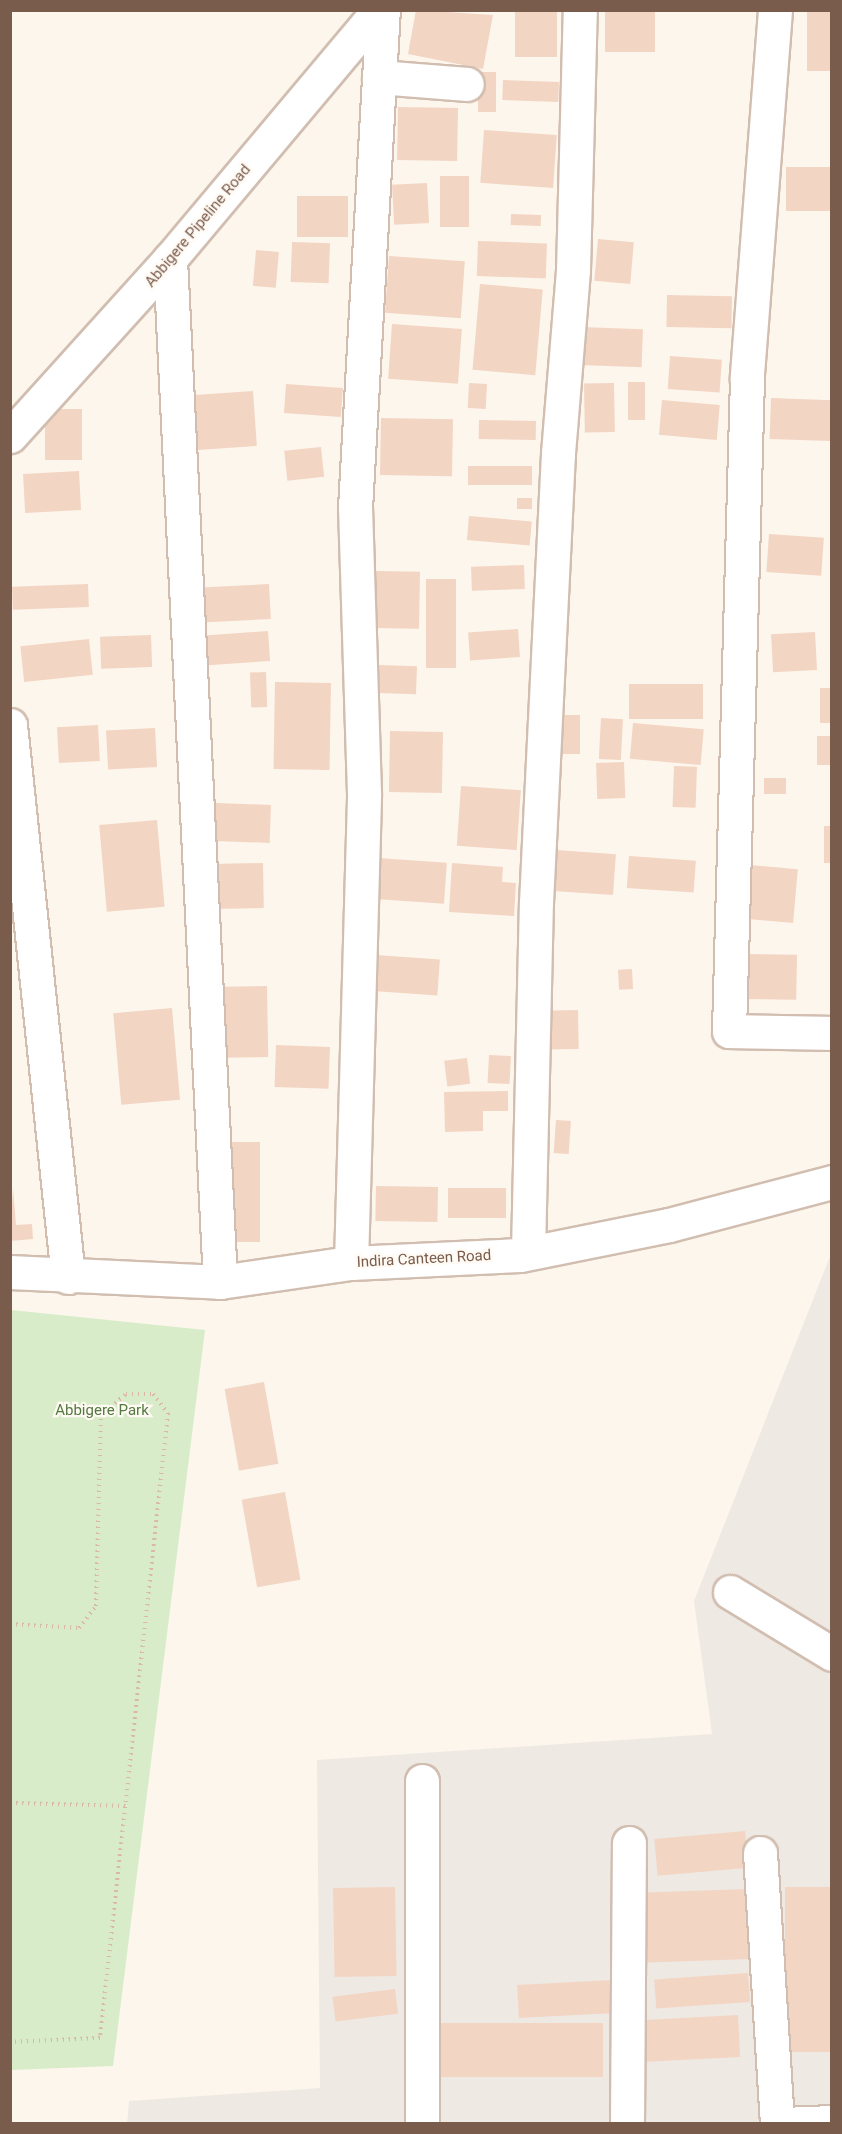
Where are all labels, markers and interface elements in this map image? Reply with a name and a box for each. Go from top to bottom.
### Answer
street label: Abbigere Pipeline Road [141,161,255,291]
street label: Indira Canteen Road [356,1246,492,1272]
park label: Abbigere Park [55,1402,149,1420]

